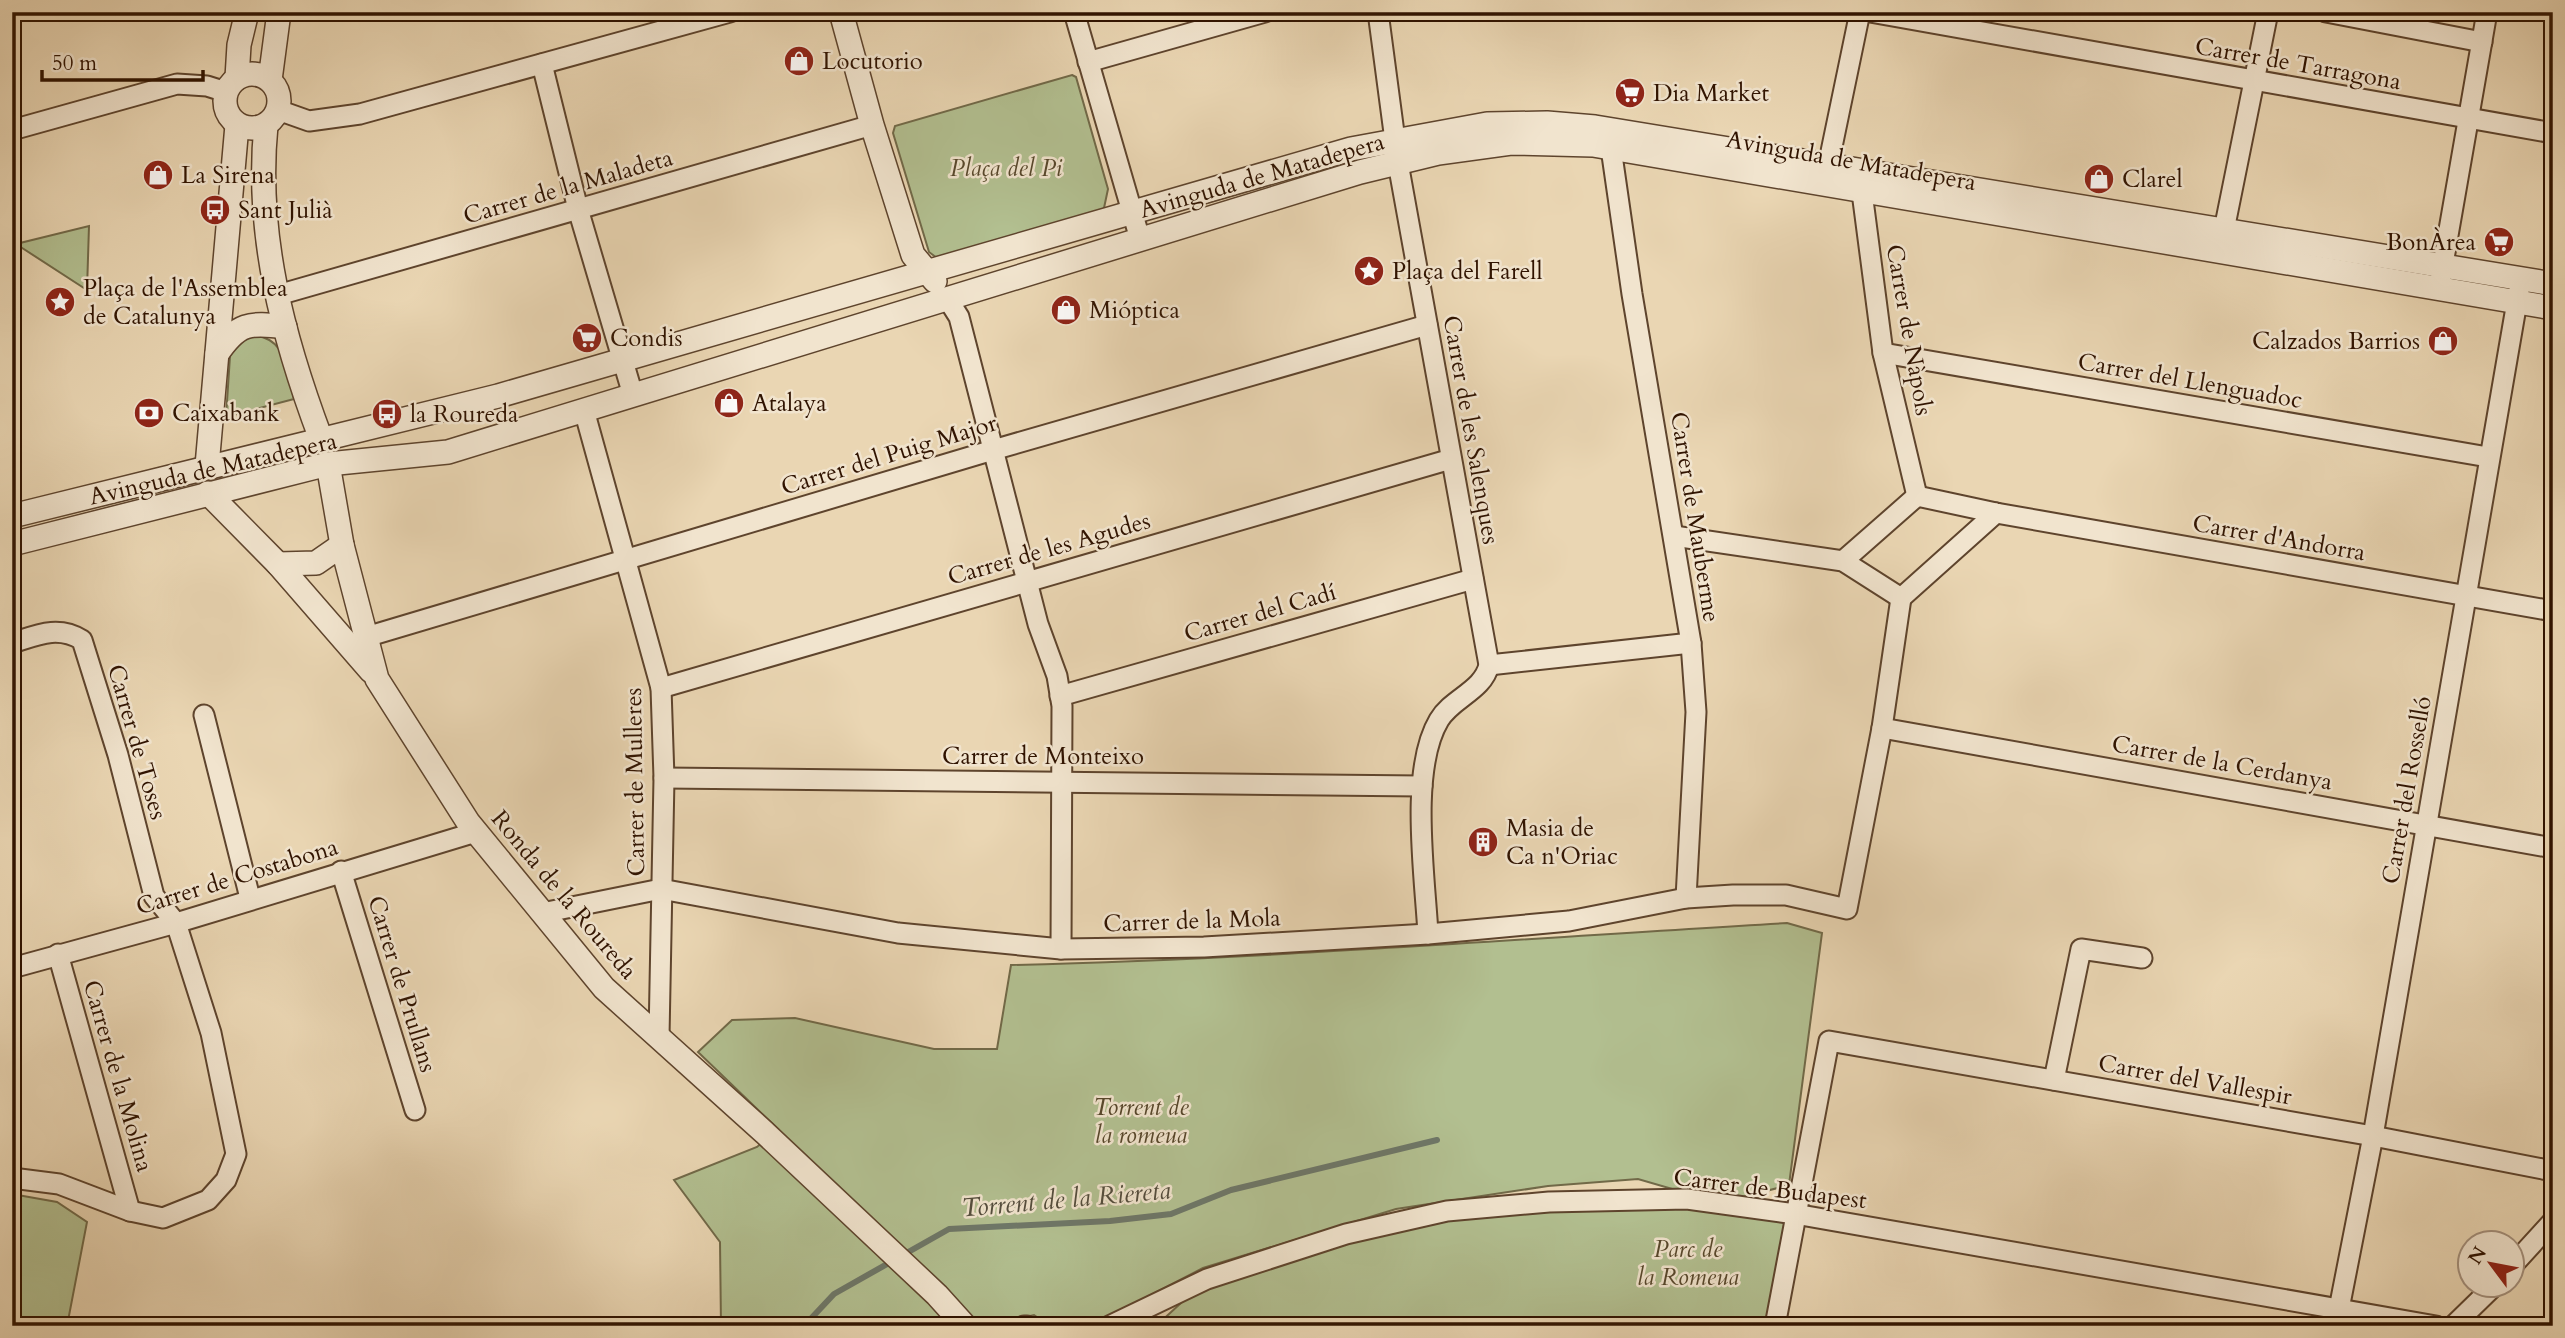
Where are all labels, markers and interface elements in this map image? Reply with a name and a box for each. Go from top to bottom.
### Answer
street label: Carrer de Tarragona [2192,30,2404,98]
scale bar [42,38,203,82]
shop icon: Locutorio [782,44,816,78]
place label: Locutorio [822,45,923,78]
text: 50 m [52,49,97,78]
supermarket icon: Dia Market [1613,76,1647,110]
place label: Dia Market [1653,77,1770,110]
street label: Avinguda de Matadepera [1723,123,1979,199]
street label: Avinguda de Matadepera [1136,125,1389,227]
street label: Carrer de la Maladeta [459,141,677,233]
park label: Plaça del Pi [950,152,1062,185]
shop icon: La Sirena [141,158,175,192]
place label: La Sirena [181,159,275,192]
shop icon: Clarel [2082,162,2116,196]
place label: Clarel [2122,163,2183,196]
bus stop icon: Sant Julià [198,193,232,227]
place label: Sant Julià [238,194,333,227]
supermarket icon: BonÀrea [2482,225,2516,259]
place label: BonÀrea [2386,226,2477,259]
street label: Carrer de Nàpols [1878,242,1940,418]
place icon: Plaça del Farell [1352,254,1386,288]
place label: Plaça del Farell [1392,255,1543,288]
place label: Plaça de l'Assemblea de Catalunya [83,272,288,333]
place icon: Plaça de l'Assemblea de Catalunya [43,285,77,319]
shop icon: Mióptica [1049,293,1083,327]
place label: Mióptica [1089,294,1180,327]
street label: Carrer de les Salenques [1435,313,1507,547]
supermarket icon: Condis [570,321,604,355]
place label: Condis [610,322,683,355]
shop icon: Calzados Barrios [2426,324,2460,358]
place label: Calzados Barrios [2252,325,2420,358]
street label: Carrer del Llenguadoc [2075,345,2305,417]
shop icon: Atalaya [712,386,746,420]
place label: Atalaya [752,387,827,420]
bank icon: Caixabank [132,396,166,430]
place label: Caixabank [172,397,280,430]
bus stop icon: la Roureda [370,397,404,431]
place label: la Roureda [410,398,519,431]
street label: Carrer del Puig Major [777,406,1001,504]
street label: Carrer de Mauberme [1662,410,1728,624]
street label: Avinguda de Matadepera [86,424,341,514]
street label: Carrer de les Agudes [944,504,1154,594]
street label: Carrer d'Andorra [2190,507,2369,570]
street label: Carrer del Cadí [1180,575,1340,650]
street label: Carrer de Toses [99,661,175,823]
street label: Carrer de Mulleres [617,687,653,877]
street label: Carrer del Rosselló [2374,693,2440,887]
street label: Carrer de la Cerdanya [2109,727,2335,799]
street label: Carrer de Monteixo [942,740,1144,773]
street label: Ronda de la Roureda [483,803,645,987]
place label: Masia de Ca n'Oriac [1506,812,1618,873]
building icon: Masia de Ca n'Oriac [1466,825,1500,859]
street label: Carrer de Costabona [132,830,343,923]
street label: Carrer de Prullans [359,892,445,1076]
street label: Carrer de la Mola [1103,901,1282,941]
street label: Carrer de la Molina [75,976,161,1176]
street label: Carrer del Vallespir [2096,1047,2295,1113]
park label: Torrent de la romeua [1093,1091,1189,1152]
street label: Carrer de Budapest [1672,1161,1869,1217]
water label: Torrent de la Riereta [960,1172,1172,1226]
north arrow [2456,1230,2526,1300]
park label: Parc de la Romeua [1637,1233,1739,1294]
text: N [2462,1241,2493,1269]

